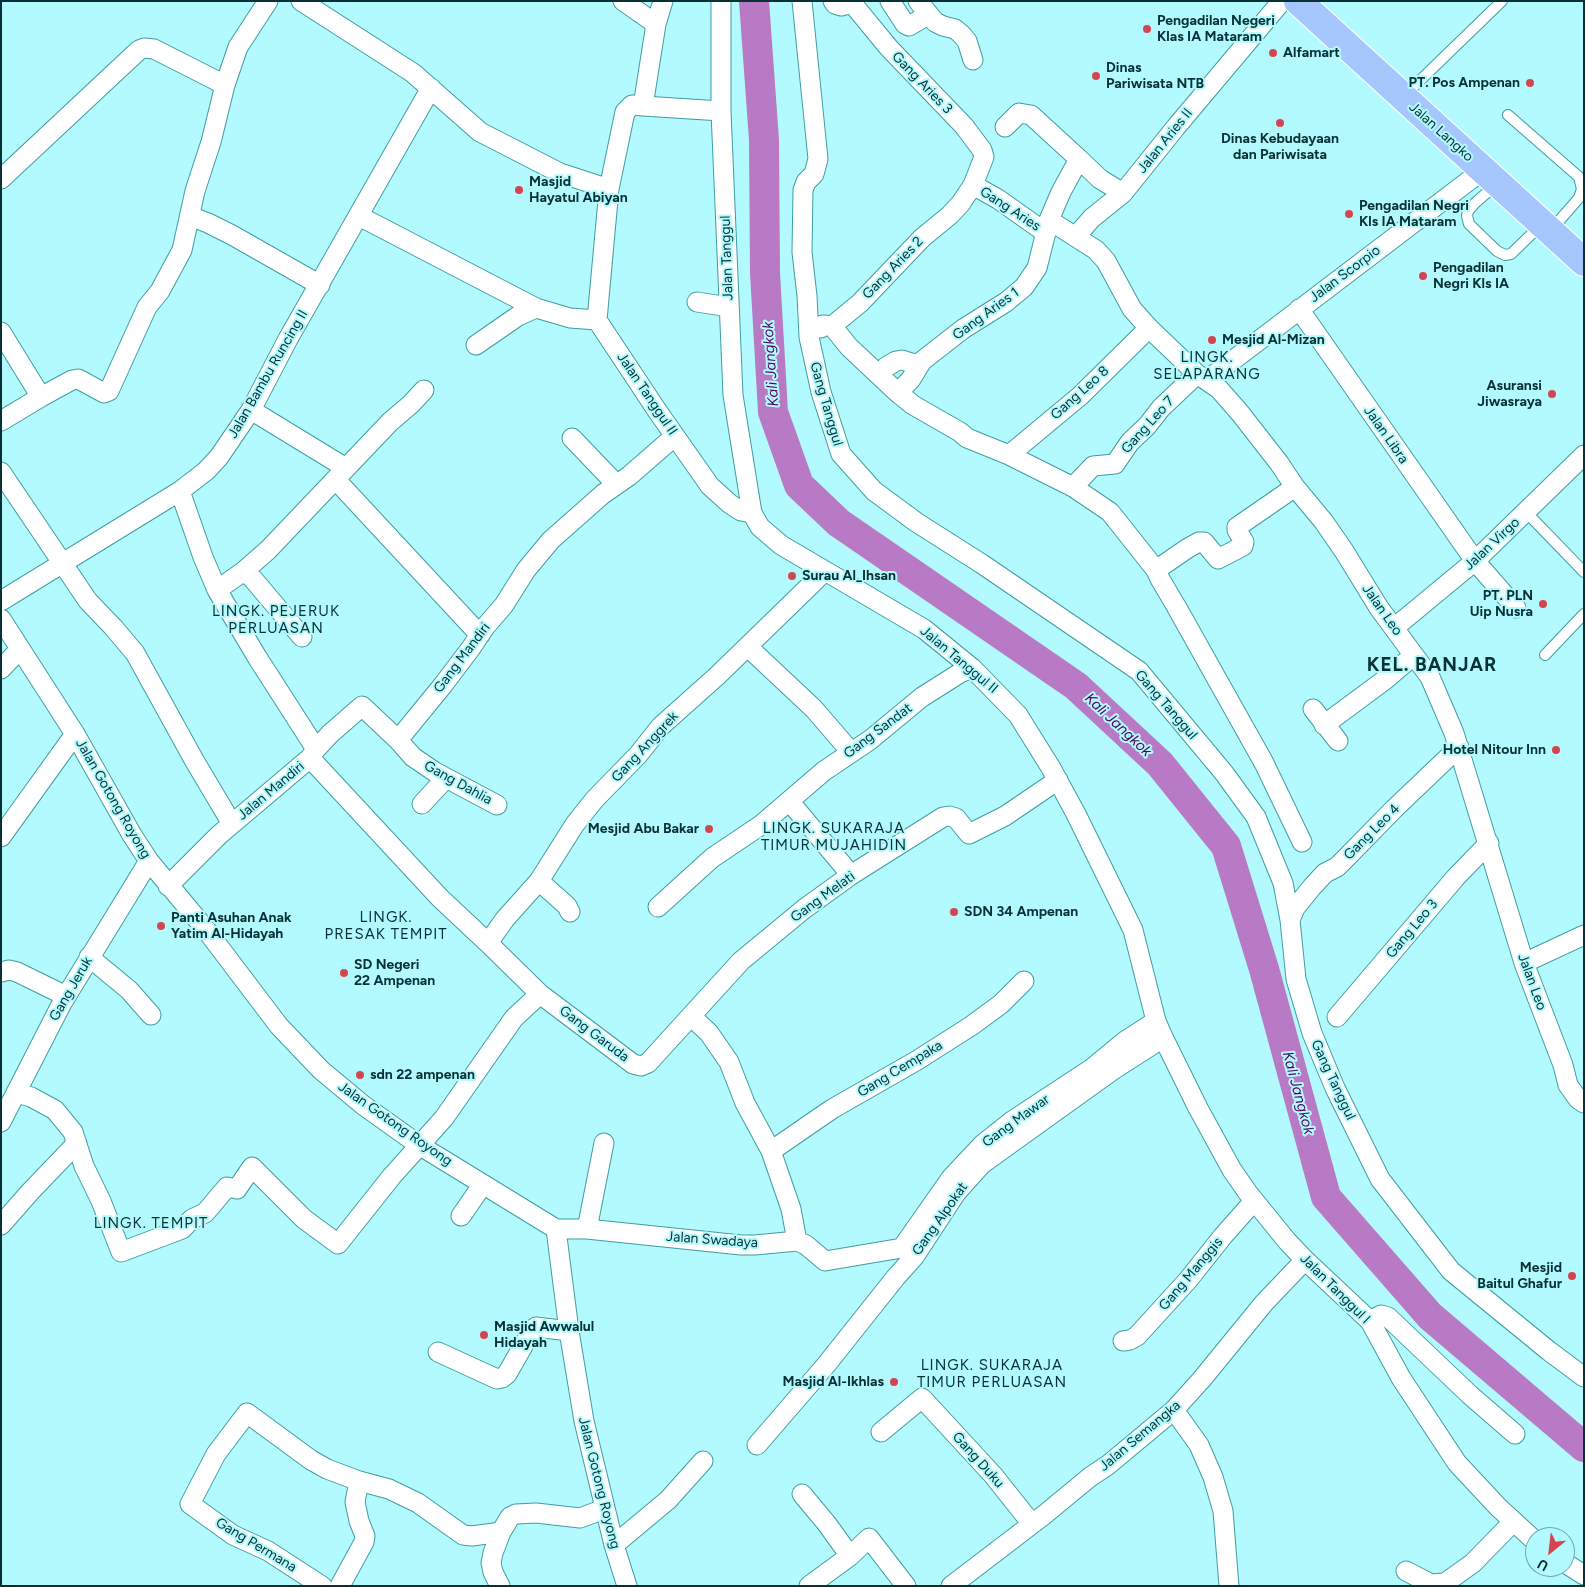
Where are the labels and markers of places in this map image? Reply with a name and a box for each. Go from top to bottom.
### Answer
place label: Pengadilan Negeri Klas IA Mataram [1157,13,1275,46]
marker: Pengadilan Negeri Klas IA Mataram [1141,23,1153,35]
place label: Alfamart [1283,45,1340,61]
marker: Alfamart [1267,47,1279,59]
place label: Dinas Pariwisata NTB [1106,60,1204,92]
marker: Dinas Pariwisata NTB [1090,70,1102,82]
place label: PT. Pos Ampenan [1409,75,1520,91]
marker: PT. Pos Ampenan [1524,77,1536,89]
marker: Dinas Kebudayaan dan Pariwisata [1274,117,1286,129]
place label: Dinas Kebudayaan dan Pariwisata [1221,131,1339,164]
place label: Masjid Hayatul Abiyan [529,174,628,206]
marker: Masjid Hayatul Abiyan [513,184,525,196]
place label: Pengadilan Negri Kls IA Mataram [1359,198,1469,230]
marker: Pengadilan Negri Kls IA Mataram [1343,208,1355,220]
place label: Pengadilan Negri Kls IA [1433,260,1509,292]
marker: Pengadilan Negri Kls IA [1417,270,1429,282]
place label: Mesjid Al-Mizan [1222,332,1325,348]
marker: Mesjid Al-Mizan [1206,334,1218,346]
place label: Asuransi Jiwasraya [1477,378,1542,411]
marker: Asuransi Jiwasraya [1546,388,1558,400]
place label: Surau Al_Ihsan [802,568,896,584]
marker: Surau Al_Ihsan [786,570,798,582]
place label: PT. PLN Uip Nusra [1470,588,1533,620]
marker: PT. PLN Uip Nusra [1537,598,1549,610]
place label: Hotel Nitour Inn [1443,742,1546,758]
marker: Hotel Nitour Inn [1550,744,1562,756]
place label: Mesjid Abu Bakar [588,821,699,837]
marker: Mesjid Abu Bakar [703,823,715,835]
place label: SDN 34 Ampenan [964,904,1078,920]
marker: SDN 34 Ampenan [948,906,960,918]
place label: Panti Asuhan Anak Yatim Al-Hidayah [171,910,291,942]
marker: Panti Asuhan Anak Yatim Al-Hidayah [155,920,167,932]
place label: SD Negeri 22 Ampenan [354,957,435,990]
marker: SD Negeri 22 Ampenan [338,967,350,979]
place label: sdn 22 ampenan [370,1067,475,1083]
marker: sdn 22 ampenan [354,1069,366,1081]
place label: Mesjid Baitul Ghafur [1477,1260,1562,1292]
marker: Mesjid Baitul Ghafur [1566,1270,1578,1282]
place label: Masjid Awwalul Hidayah [494,1319,594,1351]
marker: Masjid Awwalul Hidayah [478,1329,490,1341]
place label: Masjid Al-Ikhlas [782,1374,884,1390]
marker: Masjid Al-Ikhlas [888,1376,900,1388]

